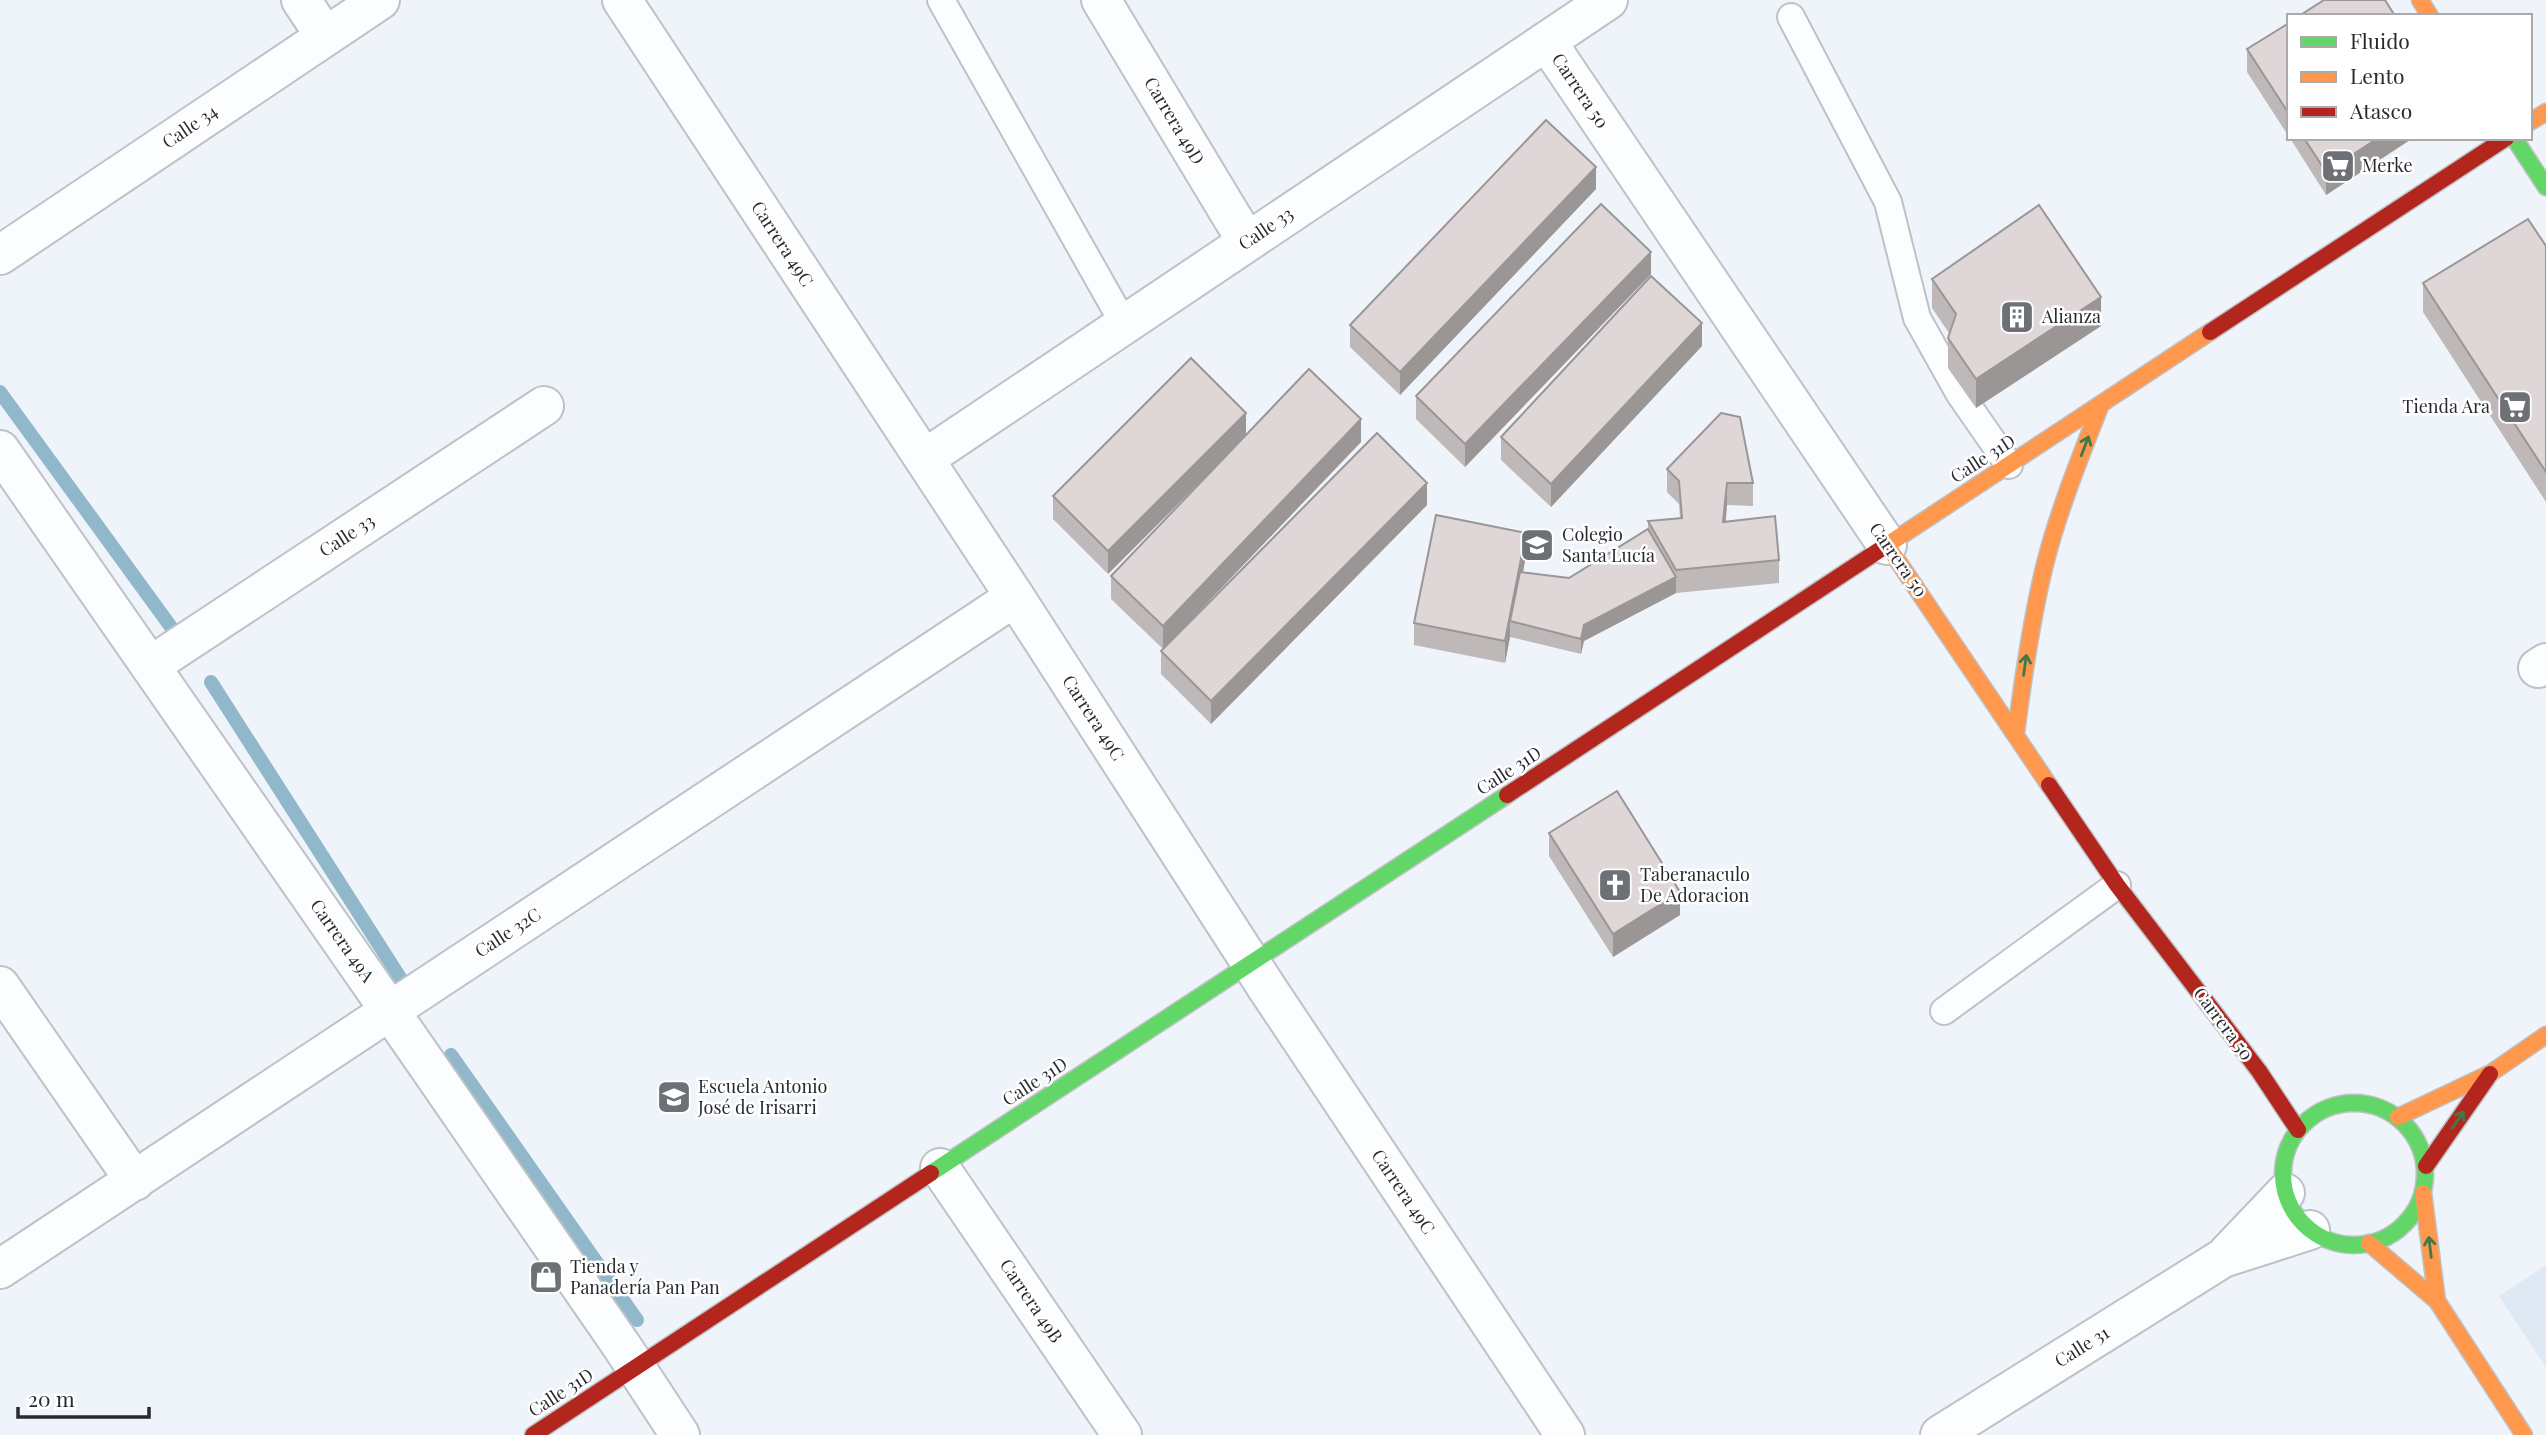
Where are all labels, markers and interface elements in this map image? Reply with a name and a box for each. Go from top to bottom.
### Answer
legend [2287,14,2532,140]
text: Fluido [2350,26,2410,54]
street label: Carrera 50 [1547,48,1615,133]
text: Lento [2350,61,2404,89]
street label: Carrera 49D [1139,72,1210,169]
text: Atasco [2349,96,2412,124]
street label: Calle 34 [157,99,222,153]
supermarket icon: Merke [2319,147,2357,185]
place label: Merke [2362,153,2413,177]
street label: Carrera 49C [746,196,819,291]
street label: Calle 33 [1233,201,1298,255]
building icon: Alianza [1998,298,2036,336]
place label: Alianza [2041,304,2101,328]
supermarket icon: Tienda Ara [2496,388,2534,426]
place label: Tienda Ara [2402,394,2490,418]
street label: Calle 31D [1945,428,2020,488]
one-way arrow [2079,436,2092,457]
street label: Calle 33 [314,508,379,562]
street label: Carrera 50 [1864,517,1933,601]
place label: Colegio Santa Lucía [1562,522,1655,567]
school or university icon: Colegio Santa Lucía [1518,526,1556,564]
one-way arrow [2018,654,2031,677]
street label: Carrera 49C [1057,670,1130,765]
street label: Calle 31D [1471,740,1546,800]
place label: Taberanaculo De Adoracion [1640,862,1750,907]
church icon: Taberanaculo De Adoracion [1596,866,1634,904]
street label: Carrera 49A [305,894,381,987]
street label: Calle 32C [470,902,545,962]
street label: Carrera 50 [2188,982,2259,1065]
street label: Calle 31D [997,1051,1072,1111]
place label: Escuela Antonio José de Irisarri [697,1074,827,1119]
school or university icon: Escuela Antonio José de Irisarri [655,1078,693,1116]
one-way arrow [2451,1111,2465,1130]
street label: Carrera 49C [1367,1144,1441,1239]
one-way arrow [2423,1236,2436,1259]
place label: Tienda y Panadería Pan Pan [570,1254,720,1299]
street label: Carrera 49B [995,1254,1069,1347]
shop icon: Tienda y Panadería Pan Pan [527,1258,565,1296]
street label: Calle 31 [2050,1320,2113,1372]
street label: Calle 31D [523,1362,598,1422]
scale bar [18,1376,149,1420]
text: 20 m [28,1384,75,1412]

